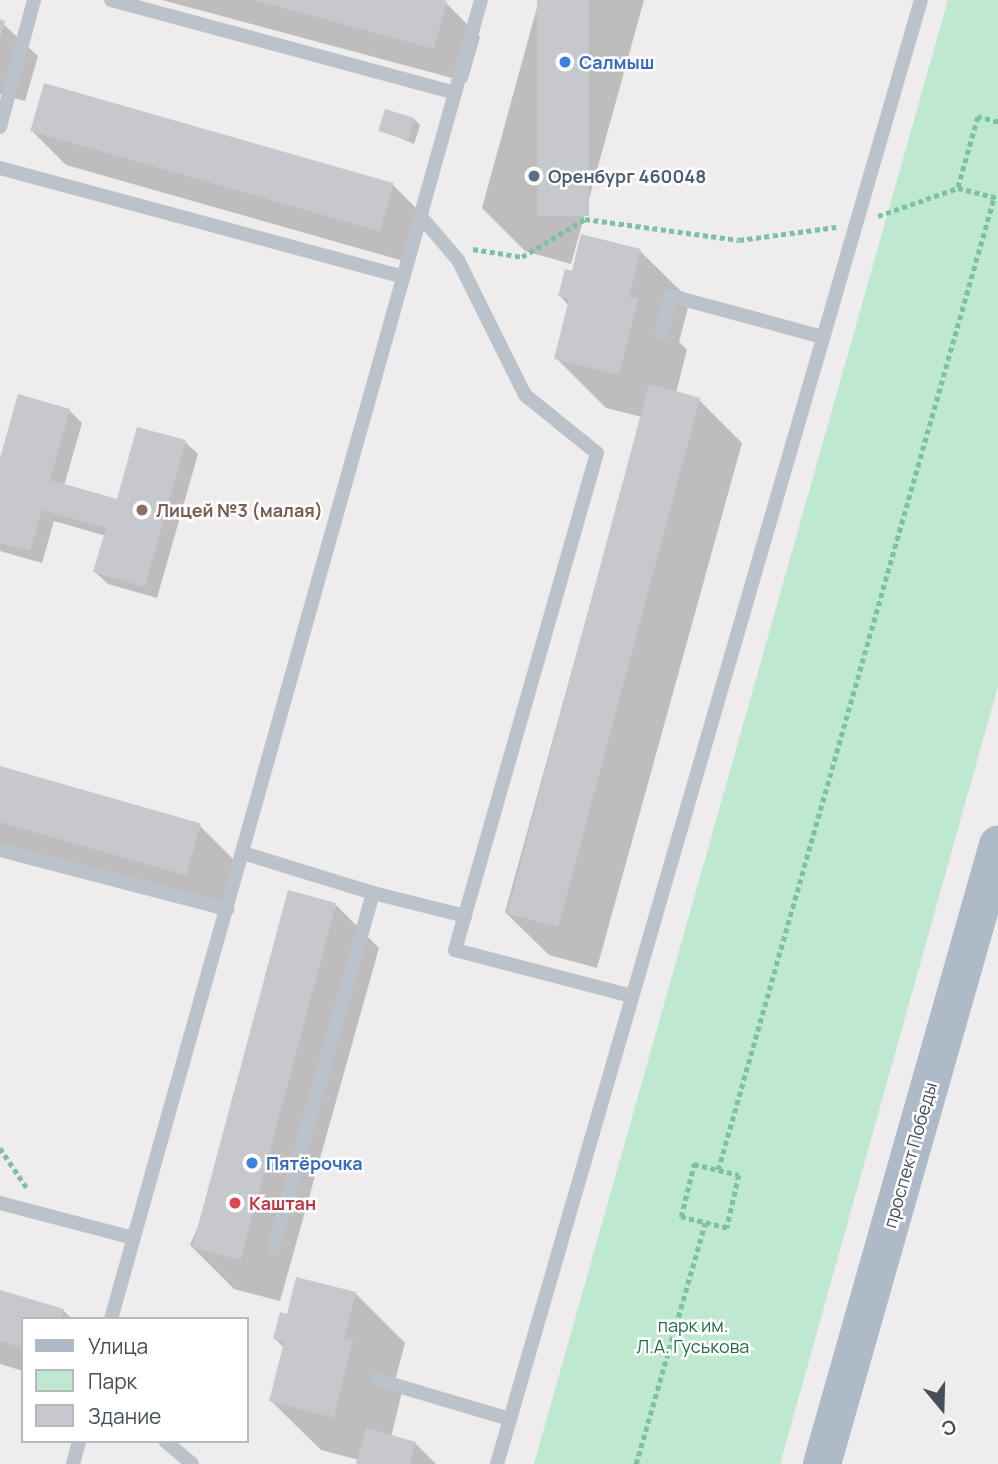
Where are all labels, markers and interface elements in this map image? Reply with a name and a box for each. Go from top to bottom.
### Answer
place label: Салмыш [579,51,654,73]
marker: Салмыш [557,54,573,70]
place label: Оренбург 460048 [548,165,706,187]
marker: Оренбург 460048 [526,168,542,184]
place label: Лицей №3 (малая) [156,499,323,521]
marker: Лицей №3 (малая) [134,502,150,518]
street label: проспект Победы [879,1080,941,1230]
place label: Пятёрочка [266,1152,363,1174]
marker: Пятёрочка [244,1155,260,1171]
place label: Каштан [249,1192,316,1214]
marker: Каштан [227,1195,243,1211]
park label: парк им. Л.А. Гуськова [637,1315,749,1358]
legend [21,1317,248,1443]
text: Улица [88,1332,148,1360]
text: Парк [88,1367,137,1395]
north arrow [907,1373,977,1443]
text: Здание [88,1402,161,1430]
text: С [938,1413,960,1442]

